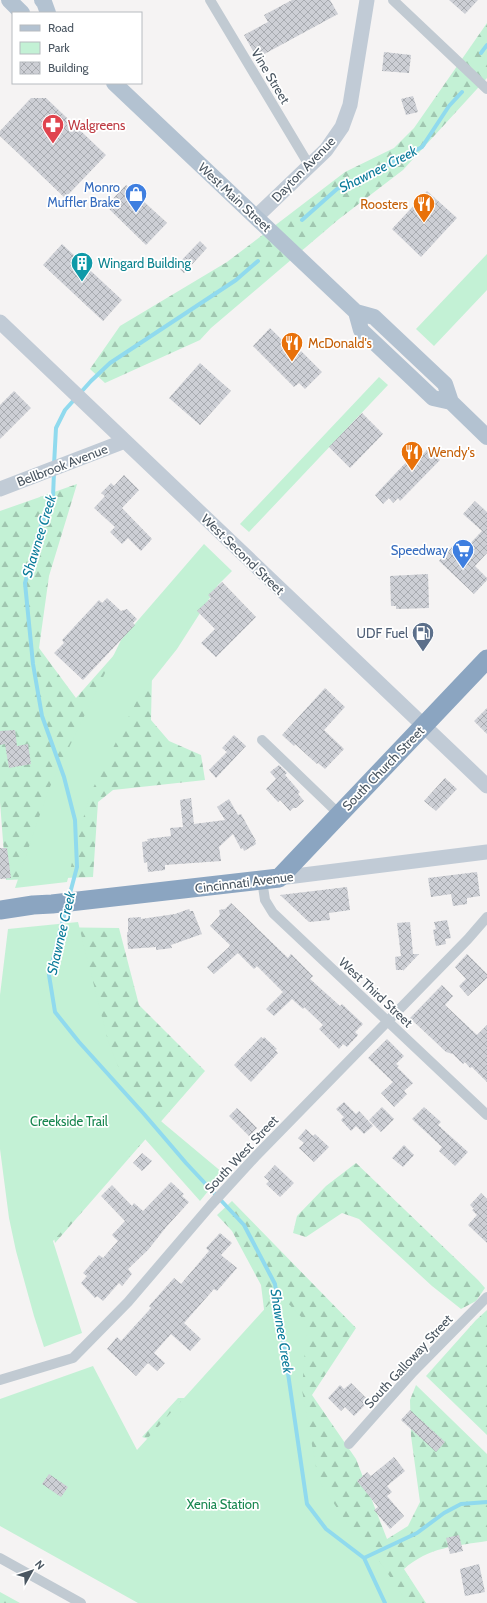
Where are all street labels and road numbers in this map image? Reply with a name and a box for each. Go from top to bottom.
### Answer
street label: Vine Street [248,46,294,107]
street label: Dayton Avenue [268,133,338,205]
street label: West Main Street [195,159,275,235]
street label: Bellbrook Avenue [14,440,110,490]
street label: West Second Street [198,510,288,598]
street label: South Church Street [339,722,428,813]
street label: Cincinnati Avenue [194,868,294,896]
street label: West Third Street [336,954,417,1031]
street label: South West Street [201,1111,282,1196]
street label: South Galloway Street [360,1310,456,1411]

